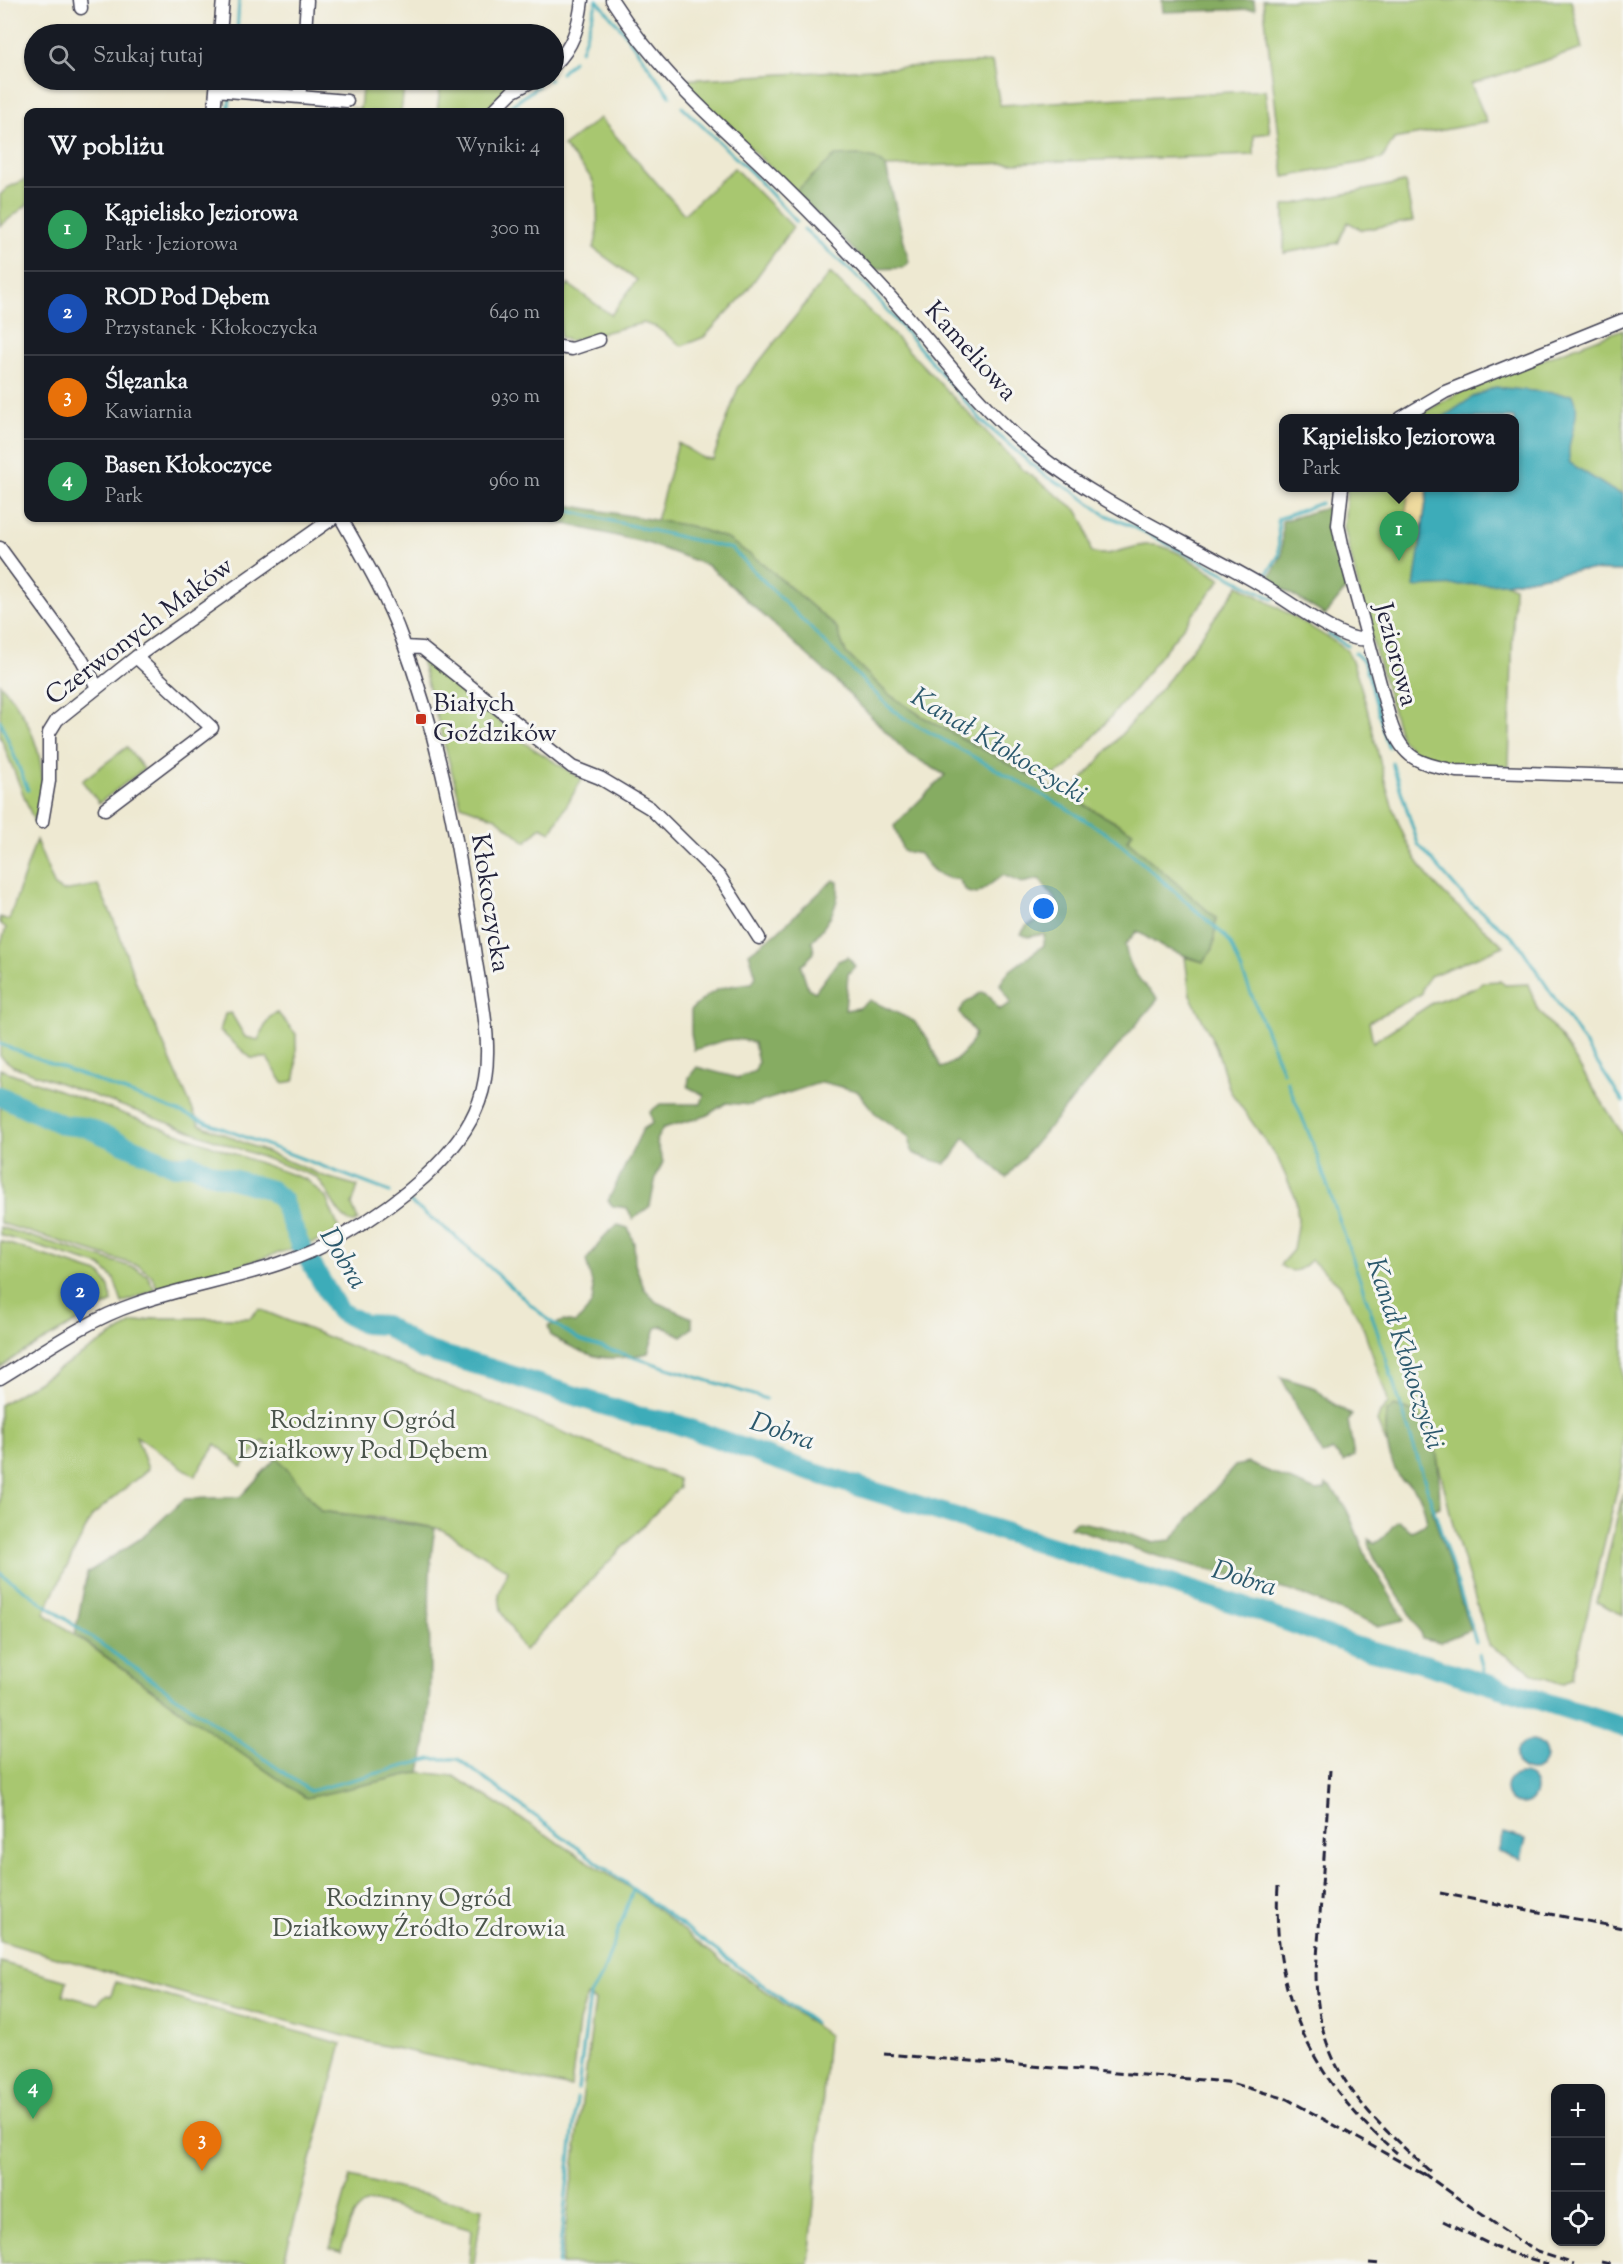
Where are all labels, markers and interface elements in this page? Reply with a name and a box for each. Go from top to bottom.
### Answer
search box [24,24,564,90]
icon: search [45,41,78,74]
text: Szukaj tutaj [93,41,204,73]
text: W pobliżu [48,129,164,166]
text: Wyniki: 4 [455,133,540,162]
text: Kąpielisko Jeziorowa [105,199,298,231]
text: 1 [64,215,71,244]
text: 300 m [490,215,540,244]
text: Park · Jeziorowa [105,231,238,260]
text: ROD Pod Dębem [105,283,270,315]
street label: Kameliowa [915,294,1025,410]
text: 2 [63,299,72,328]
text: 640 m [489,299,540,328]
text: Przystanek · Kłokoczycka [105,315,318,344]
text: Ślęzanka [105,367,188,399]
text: 3 [63,383,72,412]
text: 930 m [491,383,540,412]
text: Kawiarnia [105,399,192,428]
popup [1279,414,1519,492]
text: Kąpielisko Jeziorowa [1302,423,1496,455]
text: Basen Kłokoczyce [105,451,272,483]
text: Park [1302,455,1341,484]
text: 4 [62,467,73,496]
text: 960 m [489,467,540,496]
text: Park [105,483,143,512]
pin: 1 [1380,512,1418,561]
street label: Czerwonych Maków [38,549,242,715]
street label: Jeziorowa [1363,597,1427,711]
water label: Kanał Kłokoczycki [903,679,1093,815]
place label: Białych Goździków [433,686,557,753]
marker: Białych Goździków [414,712,428,726]
street label: Kłokoczycka [460,831,518,975]
your location [1029,894,1058,923]
water label: Dobra [308,1221,376,1297]
water label: Kanał Kłokoczycki [1355,1253,1453,1455]
pin: 2 [60,1274,100,1323]
park label: Rodzinny Ogród Działkowy Pod Dębem [238,1403,488,1470]
water label: Dobra [744,1404,820,1462]
water label: Dobra [1207,1552,1281,1608]
park label: Rodzinny Ogród Działkowy Źródło Zdrowia [272,1881,566,1948]
pin: 4 [14,2070,52,2119]
map controls [1551,2084,1605,2246]
button: + [1551,2084,1605,2138]
pin: 3 [182,2122,222,2171]
button: − [1551,2138,1605,2192]
button: locate [1551,2192,1605,2246]

